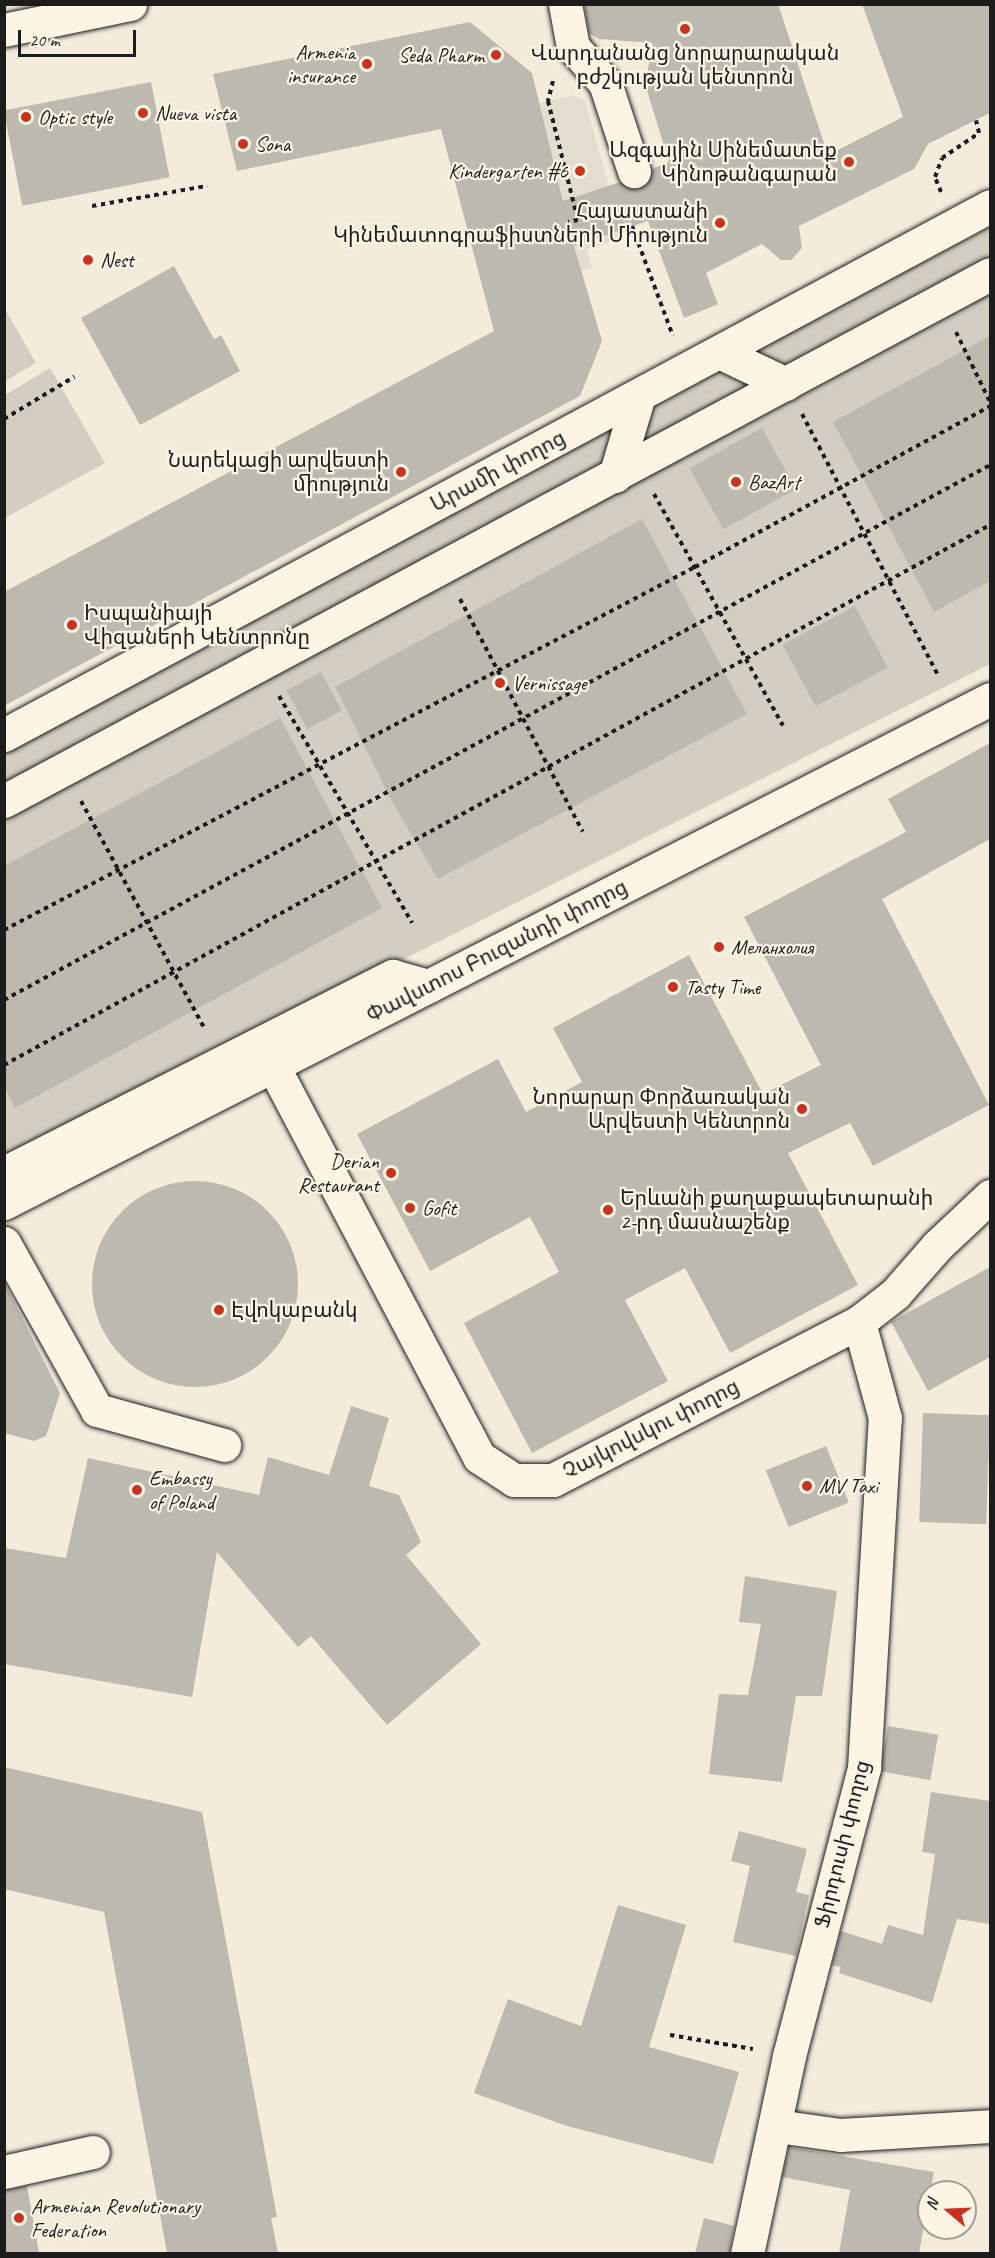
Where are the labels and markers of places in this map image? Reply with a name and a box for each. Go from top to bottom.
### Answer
marker: Վարդանանց նորարարական բժշկության կենտրոն [676,20,694,38]
place label: Armenia insurance [287,39,355,89]
place label: Վարդանանց նորարարական բժշկության կենտրոն [531,40,839,90]
place label: Seda Pharm [397,42,484,68]
marker: Seda Pharm [489,48,503,62]
marker: Armenia insurance [360,57,374,71]
place label: Nueva vista [155,100,236,126]
place label: Optic style [38,104,112,130]
marker: Nueva vista [136,106,150,120]
marker: Optic style [19,110,33,124]
place label: Sona [255,131,290,157]
marker: Sona [236,137,250,151]
place label: Ազգային Սինեմատեք Կինոթանգարան [609,137,837,187]
marker: Ազգային Սինեմատեք Կինոթանգարան [842,155,856,169]
place label: Kindergarten #6 [448,158,568,184]
marker: Kindergarten #6 [573,164,587,178]
place label: Հայաստանի Կինեմատոգրաֆիստների Միություն [333,198,708,248]
marker: Հայաստանի Կինեմատոգրաֆիստների Միություն [713,216,727,230]
place label: Nest [100,247,134,273]
marker: Nest [81,253,95,267]
place label: Նարեկացի արվեստի միություն [168,447,389,497]
marker: Նարեկացի արվեստի միություն [394,465,408,479]
place label: BazArt [748,469,800,495]
marker: BazArt [729,475,743,489]
place label: Իսպանիայի Վիզաների Կենտրոնը [84,600,310,650]
marker: Իսպանիայի Վիզաների Կենտրոնը [65,618,79,632]
place label: Vernissage [512,670,587,696]
marker: Vernissage [493,676,507,690]
place label: Меланхолия [731,934,813,960]
marker: Меланхолия [712,940,726,954]
place label: Tasty Time [685,974,760,1000]
marker: Tasty Time [666,980,680,994]
place label: Նորարար Փորձառական Արվեստի Կենտրոն [532,1084,790,1134]
marker: Նորարար Փորձառական Արվեստի Կենտրոն [795,1102,809,1116]
place label: Derian Restaurant [298,1148,379,1198]
marker: Derian Restaurant [384,1166,398,1180]
place label: Երևանի քաղաքապետարանի 2-րդ մասնաշենք [620,1185,933,1235]
place label: Gofit [422,1195,456,1221]
marker: Gofit [403,1201,417,1215]
marker: Երևանի քաղաքապետարանի 2-րդ մասնաշենք [601,1203,615,1217]
place label: Էվոկաբանկ [231,1297,358,1323]
marker: Էվոկաբանկ [212,1303,226,1317]
place label: Embassy of Poland [149,1465,214,1515]
place label: MV Taxi [819,1473,878,1499]
marker: MV Taxi [800,1479,814,1493]
marker: Embassy of Poland [130,1483,144,1497]
place label: Armenian Revolutionary Federation [31,2193,200,2243]
marker: Armenian Revolutionary Federation [12,2211,26,2225]

